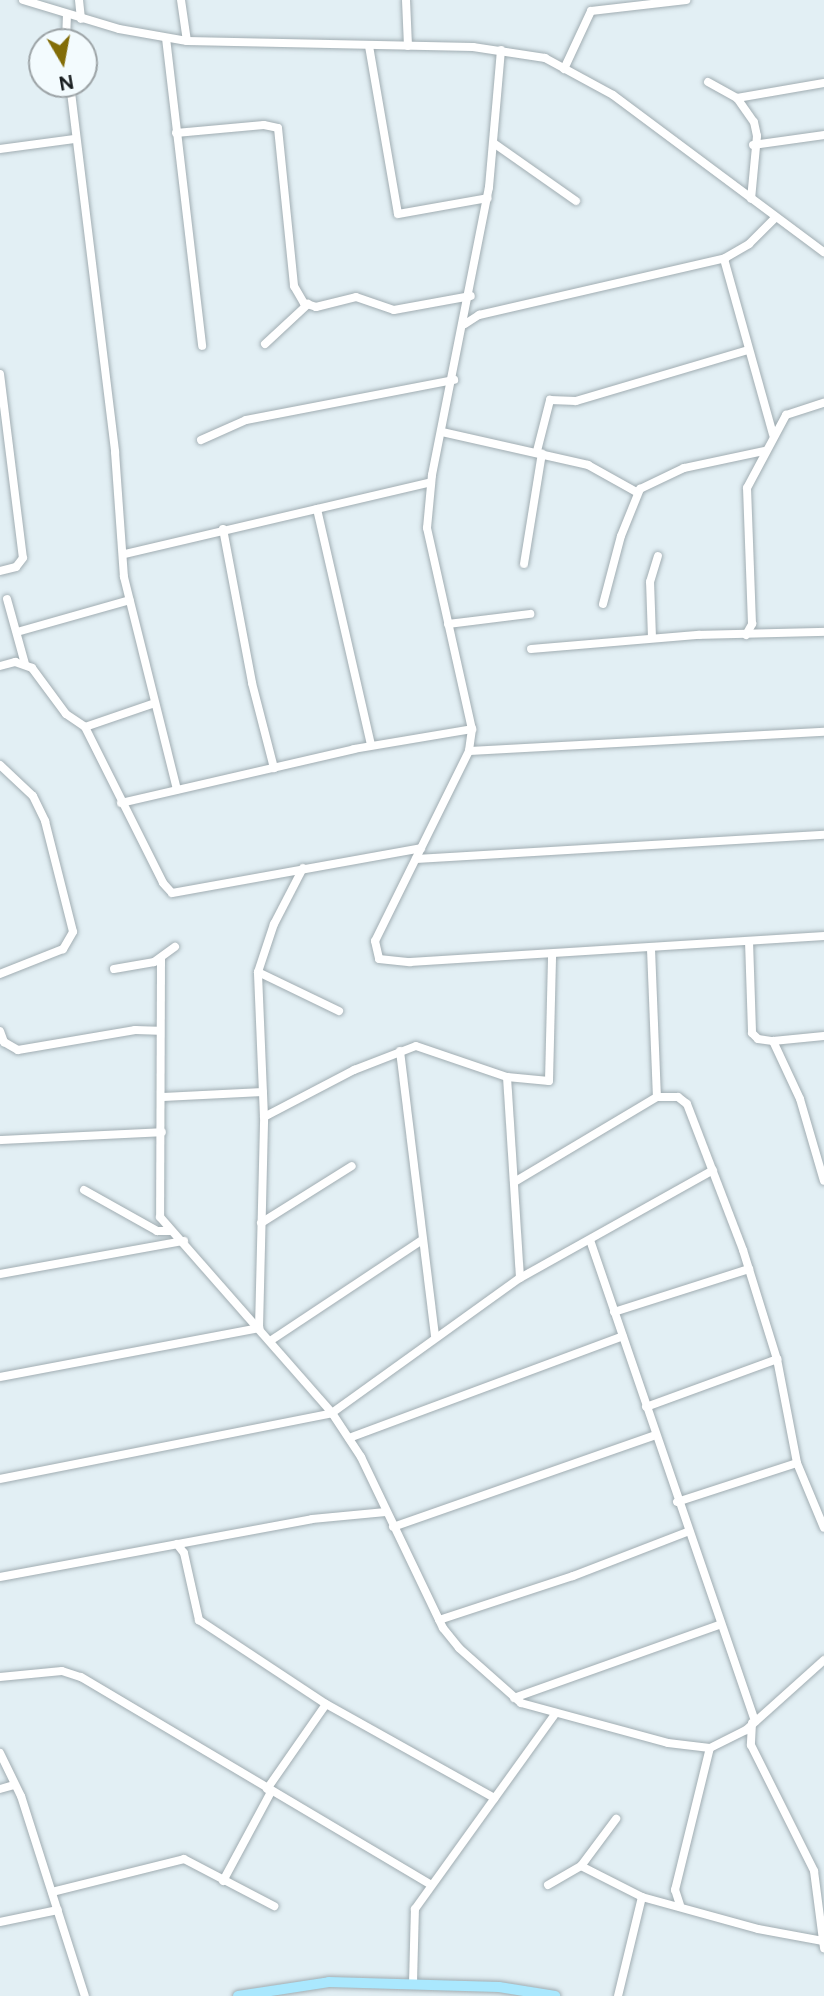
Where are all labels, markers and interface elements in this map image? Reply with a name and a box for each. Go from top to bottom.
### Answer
north arrow [28,28,98,98]
text: N [57,70,76,95]

